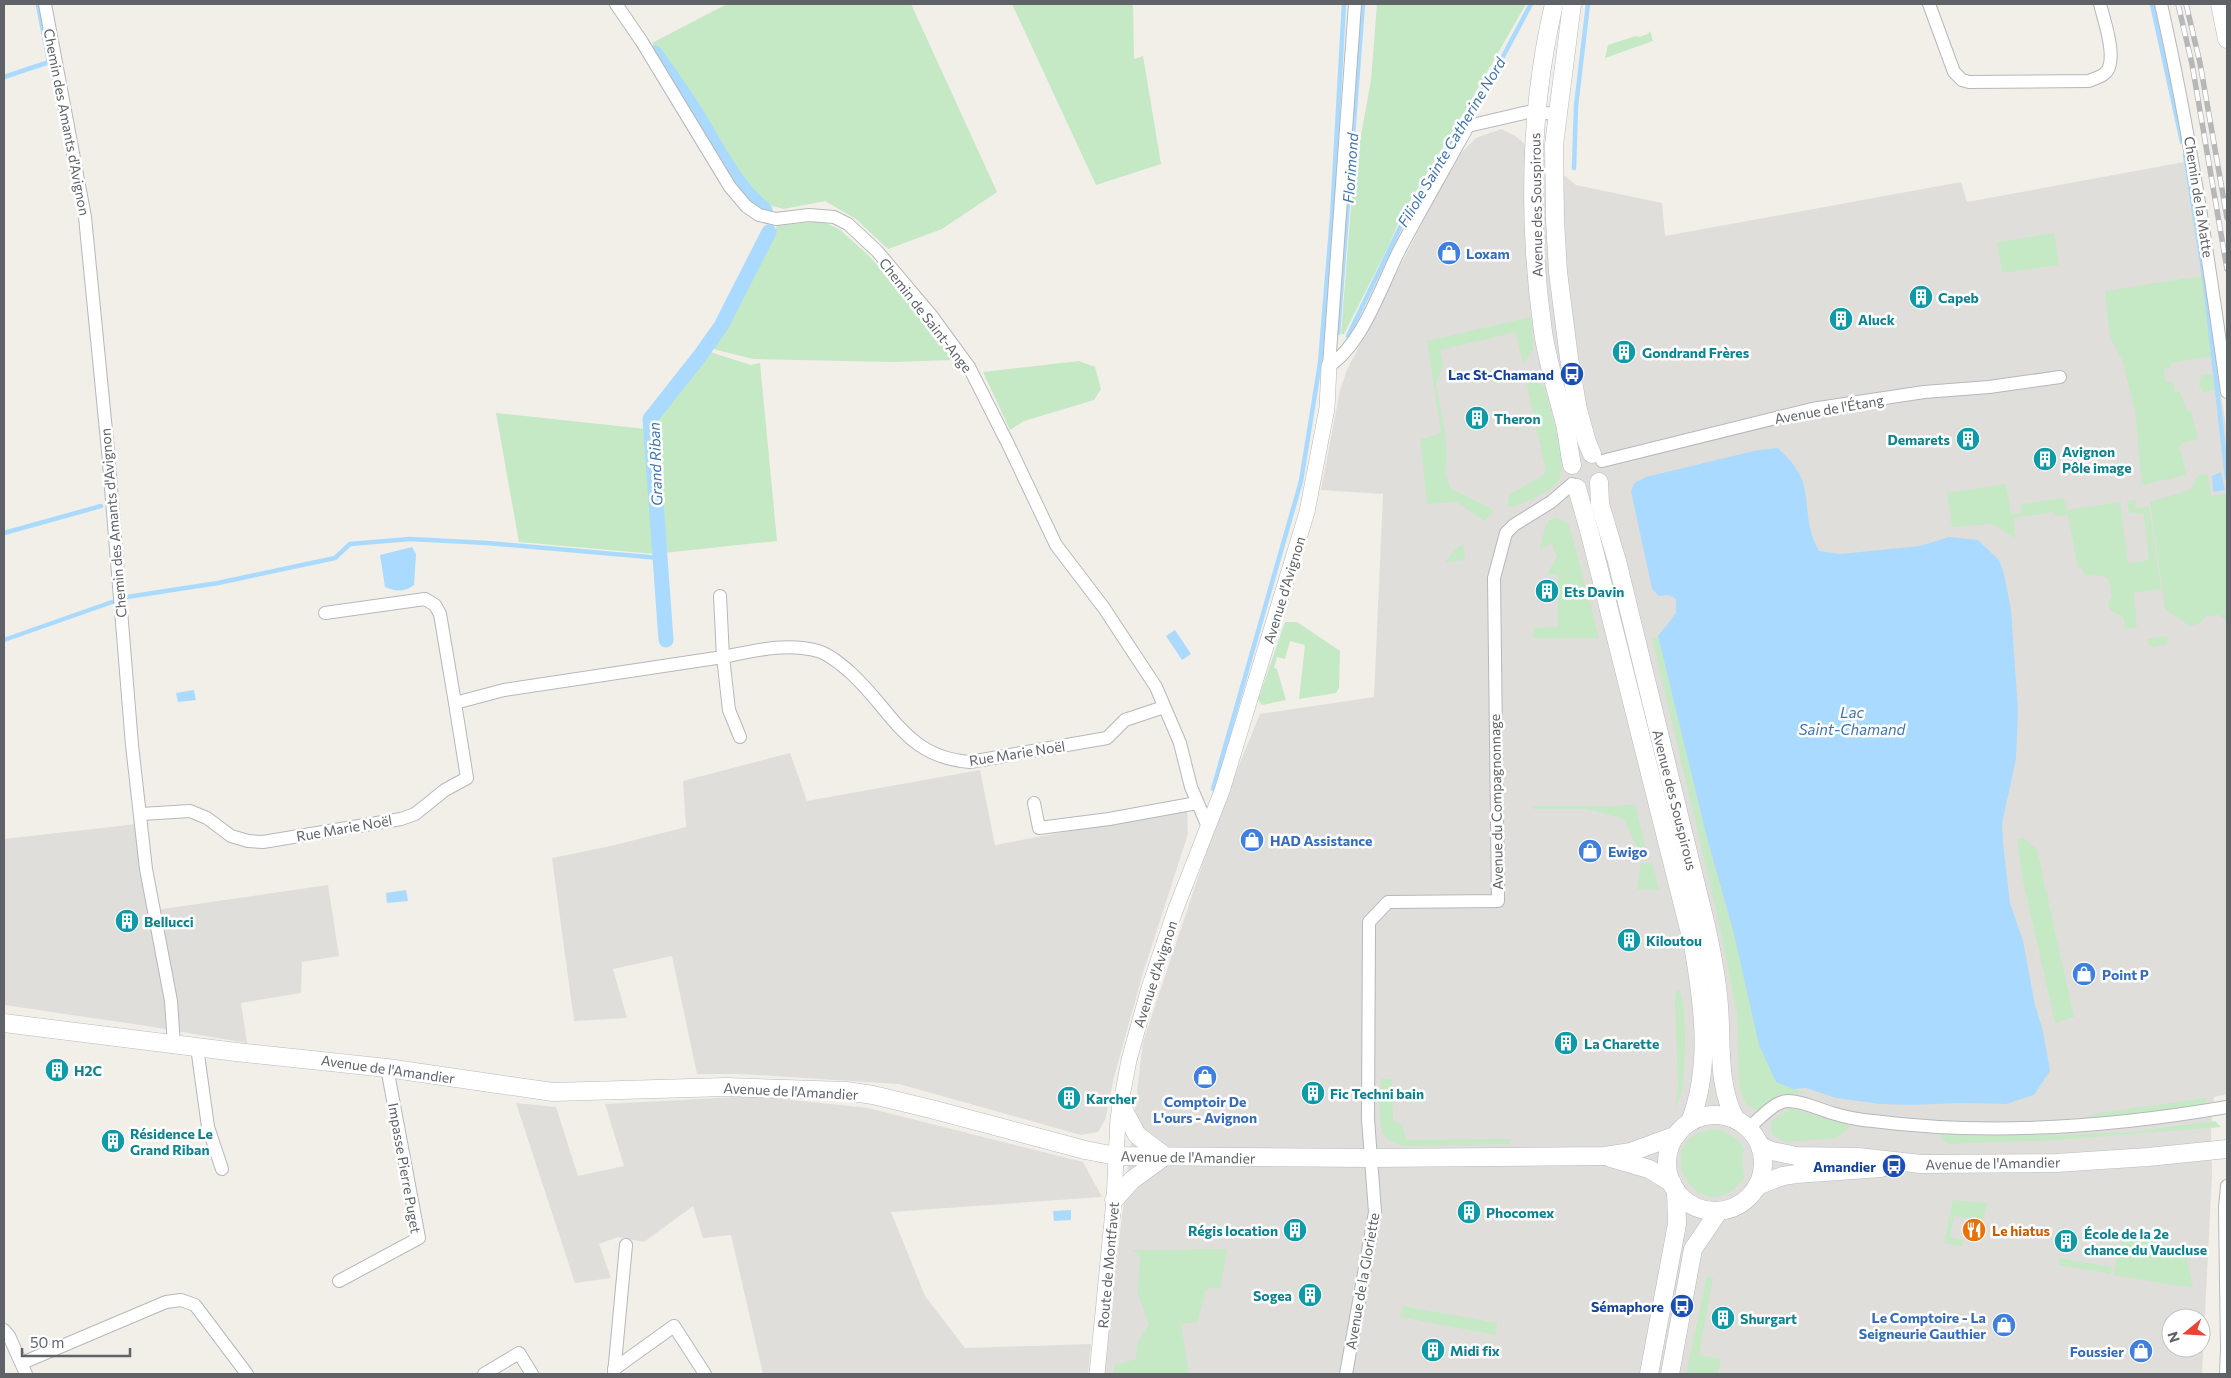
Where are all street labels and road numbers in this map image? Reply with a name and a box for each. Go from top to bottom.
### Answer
street label: Chemin des Amants d'Avignon [41,27,93,217]
street label: Avenue des Souspirous [1526,133,1546,277]
street label: Chemin de la Matte [2181,135,2217,259]
street label: Chemin de Saint-Ange [876,254,976,376]
street label: Avenue de l'Étang [1773,391,1885,427]
street label: Chemin des Amants d'Avignon [96,428,130,618]
street label: Avenue d'Avignon [1260,534,1308,646]
street label: Avenue du Compagnonnage [1486,714,1506,890]
street label: Avenue des Souspirous [1649,728,1701,872]
street label: Rue Marie Noël [968,737,1066,769]
street label: Rue Marie Noël [295,811,393,845]
street label: Avenue d'Avignon [1130,918,1180,1030]
street label: Avenue de l'Amandier [320,1051,456,1087]
street label: Avenue de l'Amandier [723,1079,859,1103]
street label: Impasse Pierre Puget [385,1101,425,1235]
street label: Avenue de l'Amandier [1120,1147,1256,1167]
street label: Avenue de l'Amandier [1925,1153,2061,1173]
street label: Route de Montfavet [1094,1201,1122,1329]
street label: Avenue de la Gloriette [1342,1211,1382,1351]

